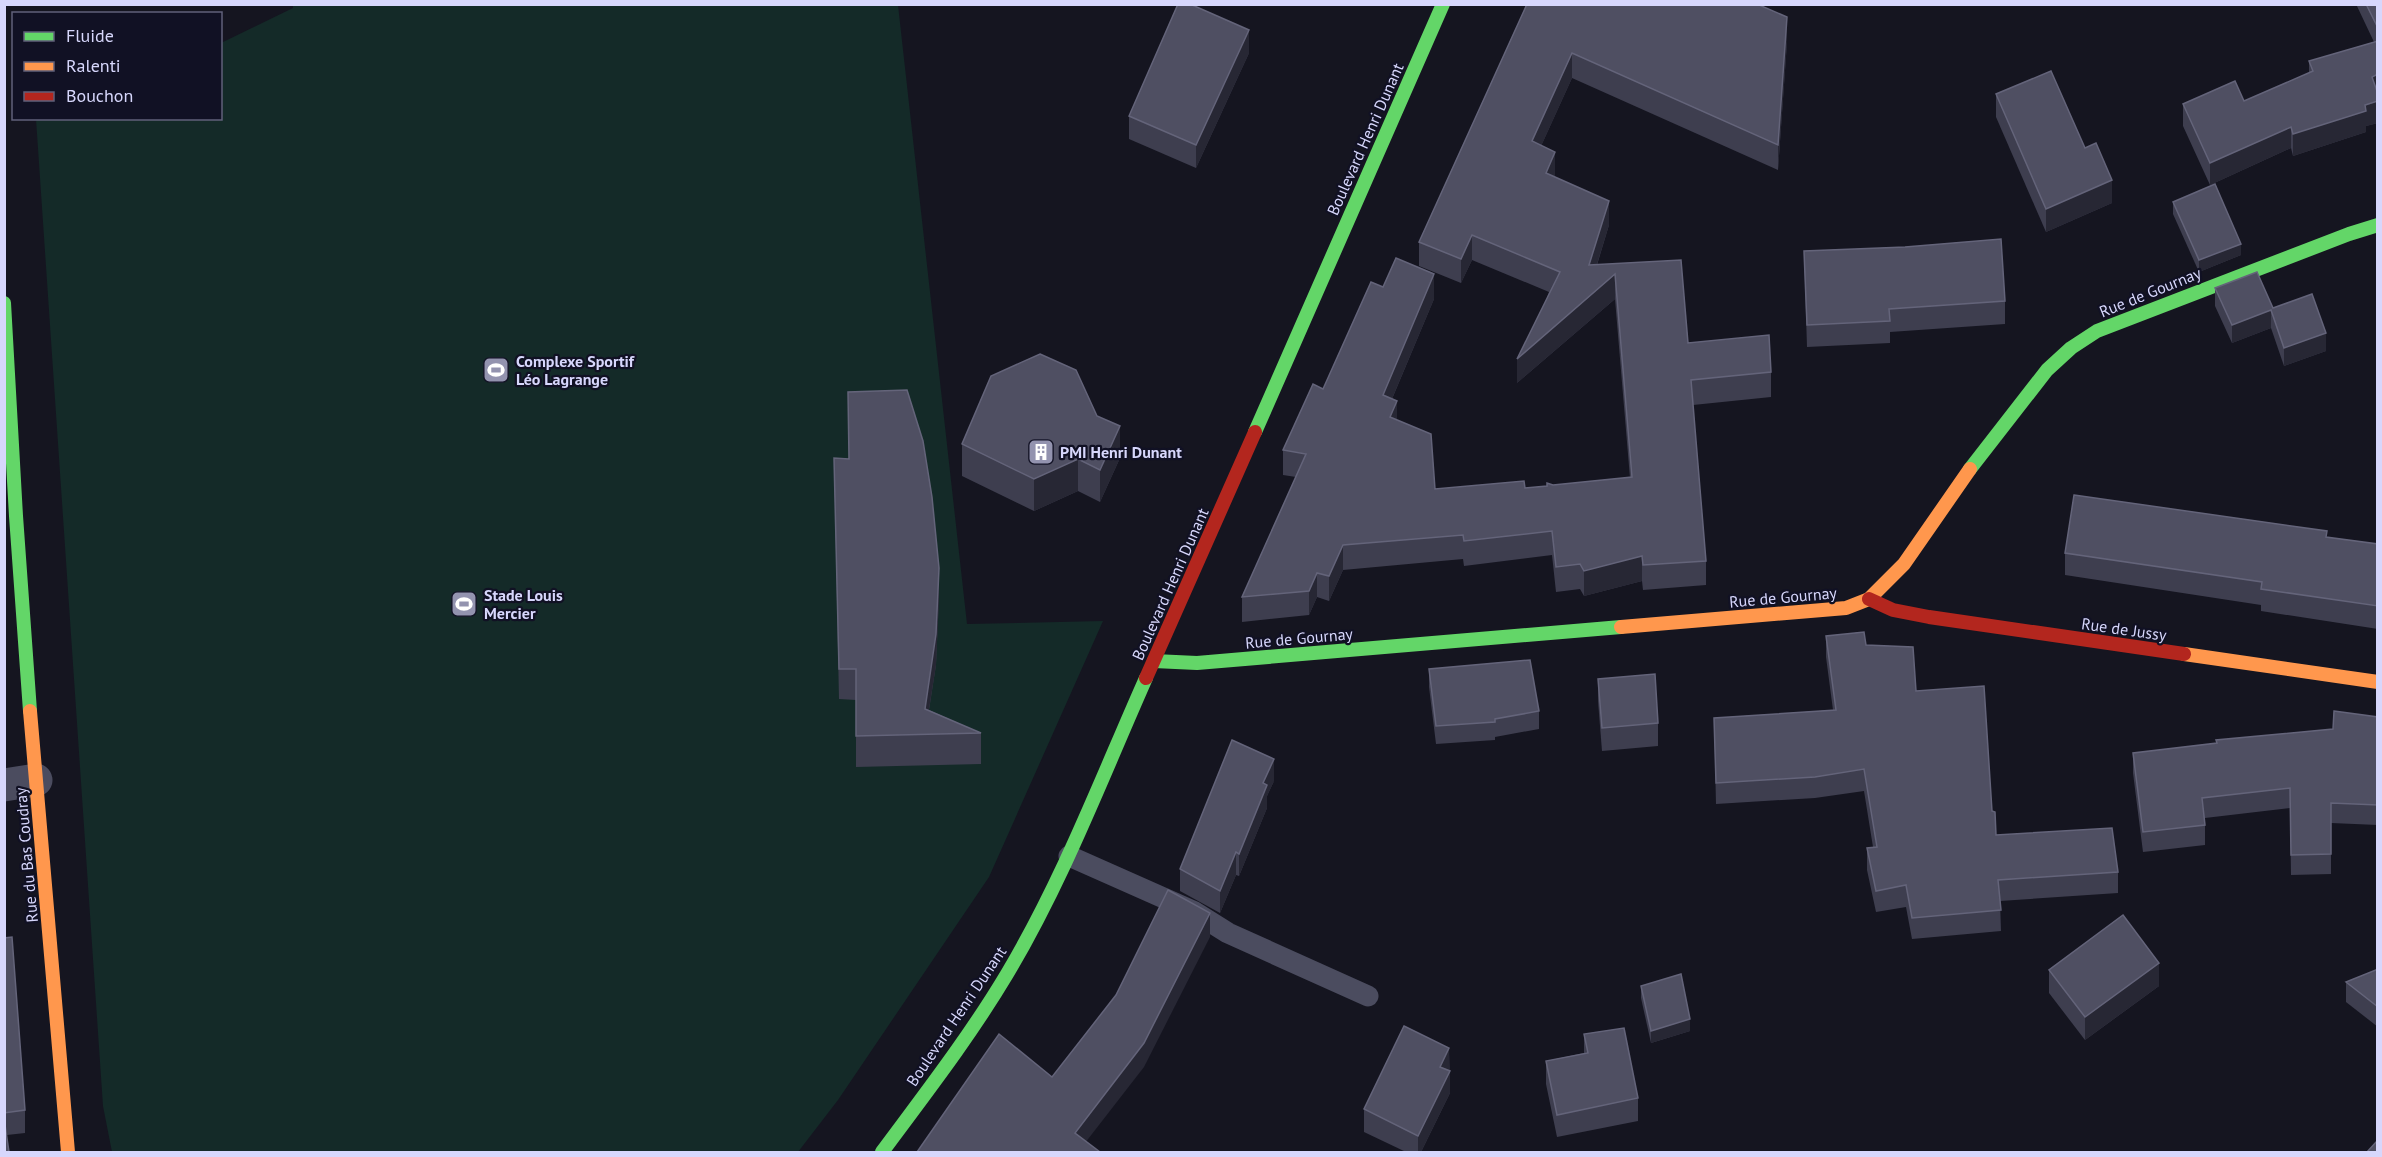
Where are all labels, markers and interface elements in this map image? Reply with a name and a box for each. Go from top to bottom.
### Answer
legend [12,12,222,120]
text: Fluide [66,24,114,47]
text: Ralenti [66,54,121,77]
street label: Boulevard Henri Dunant [1322,59,1408,218]
text: Bouchon [66,84,133,107]
street label: Rue de Gournay [2096,262,2204,321]
place label: Complexe Sportif Léo Lagrange [516,351,635,389]
sports icon: Complexe Sportif Léo Lagrange [481,355,511,385]
building icon: PMI Henri Dunant [1026,437,1056,467]
place label: PMI Henri Dunant [1060,442,1182,462]
street label: Boulevard Henri Dunant [1127,504,1213,663]
street label: Rue de Gournay [1728,582,1838,612]
place label: Stade Louis Mercier [484,585,563,623]
sports icon: Stade Louis Mercier [449,589,479,619]
street label: Rue de Jussy [2080,613,2168,645]
street label: Rue de Gournay [1244,623,1354,653]
street label: Rue du Bas Coudray [10,786,42,923]
street label: Boulevard Henri Dunant [902,942,1011,1090]

